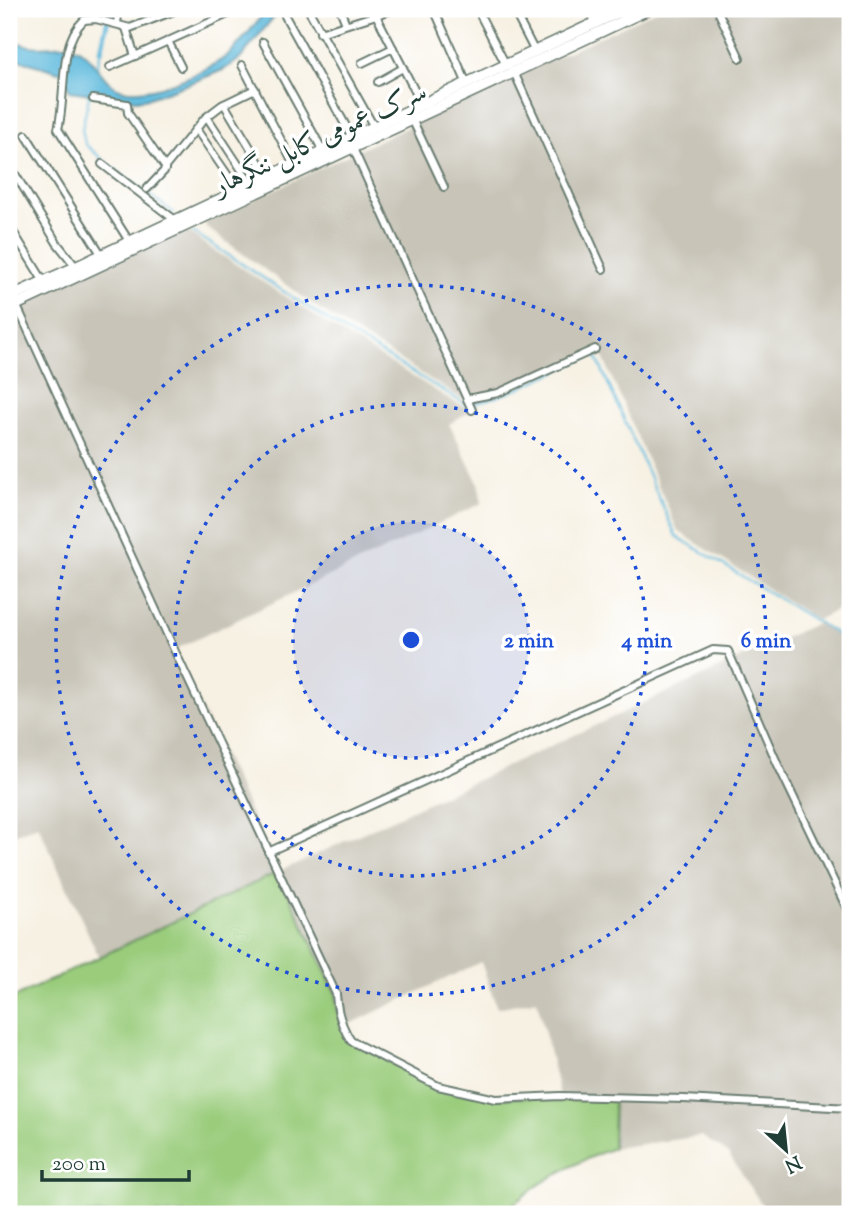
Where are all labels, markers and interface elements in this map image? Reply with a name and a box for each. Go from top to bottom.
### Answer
street label: سرک عمومی کابل ننگرهار [204,73,434,208]
text: 2 min [504,627,555,657]
text: 4 min [621,627,673,657]
text: 6 min [741,627,792,657]
centre of rings [399,628,423,652]
north arrow [750,1114,820,1184]
scale bar [42,1139,189,1183]
text: N [780,1147,805,1178]
text: 200 m [52,1150,106,1180]

